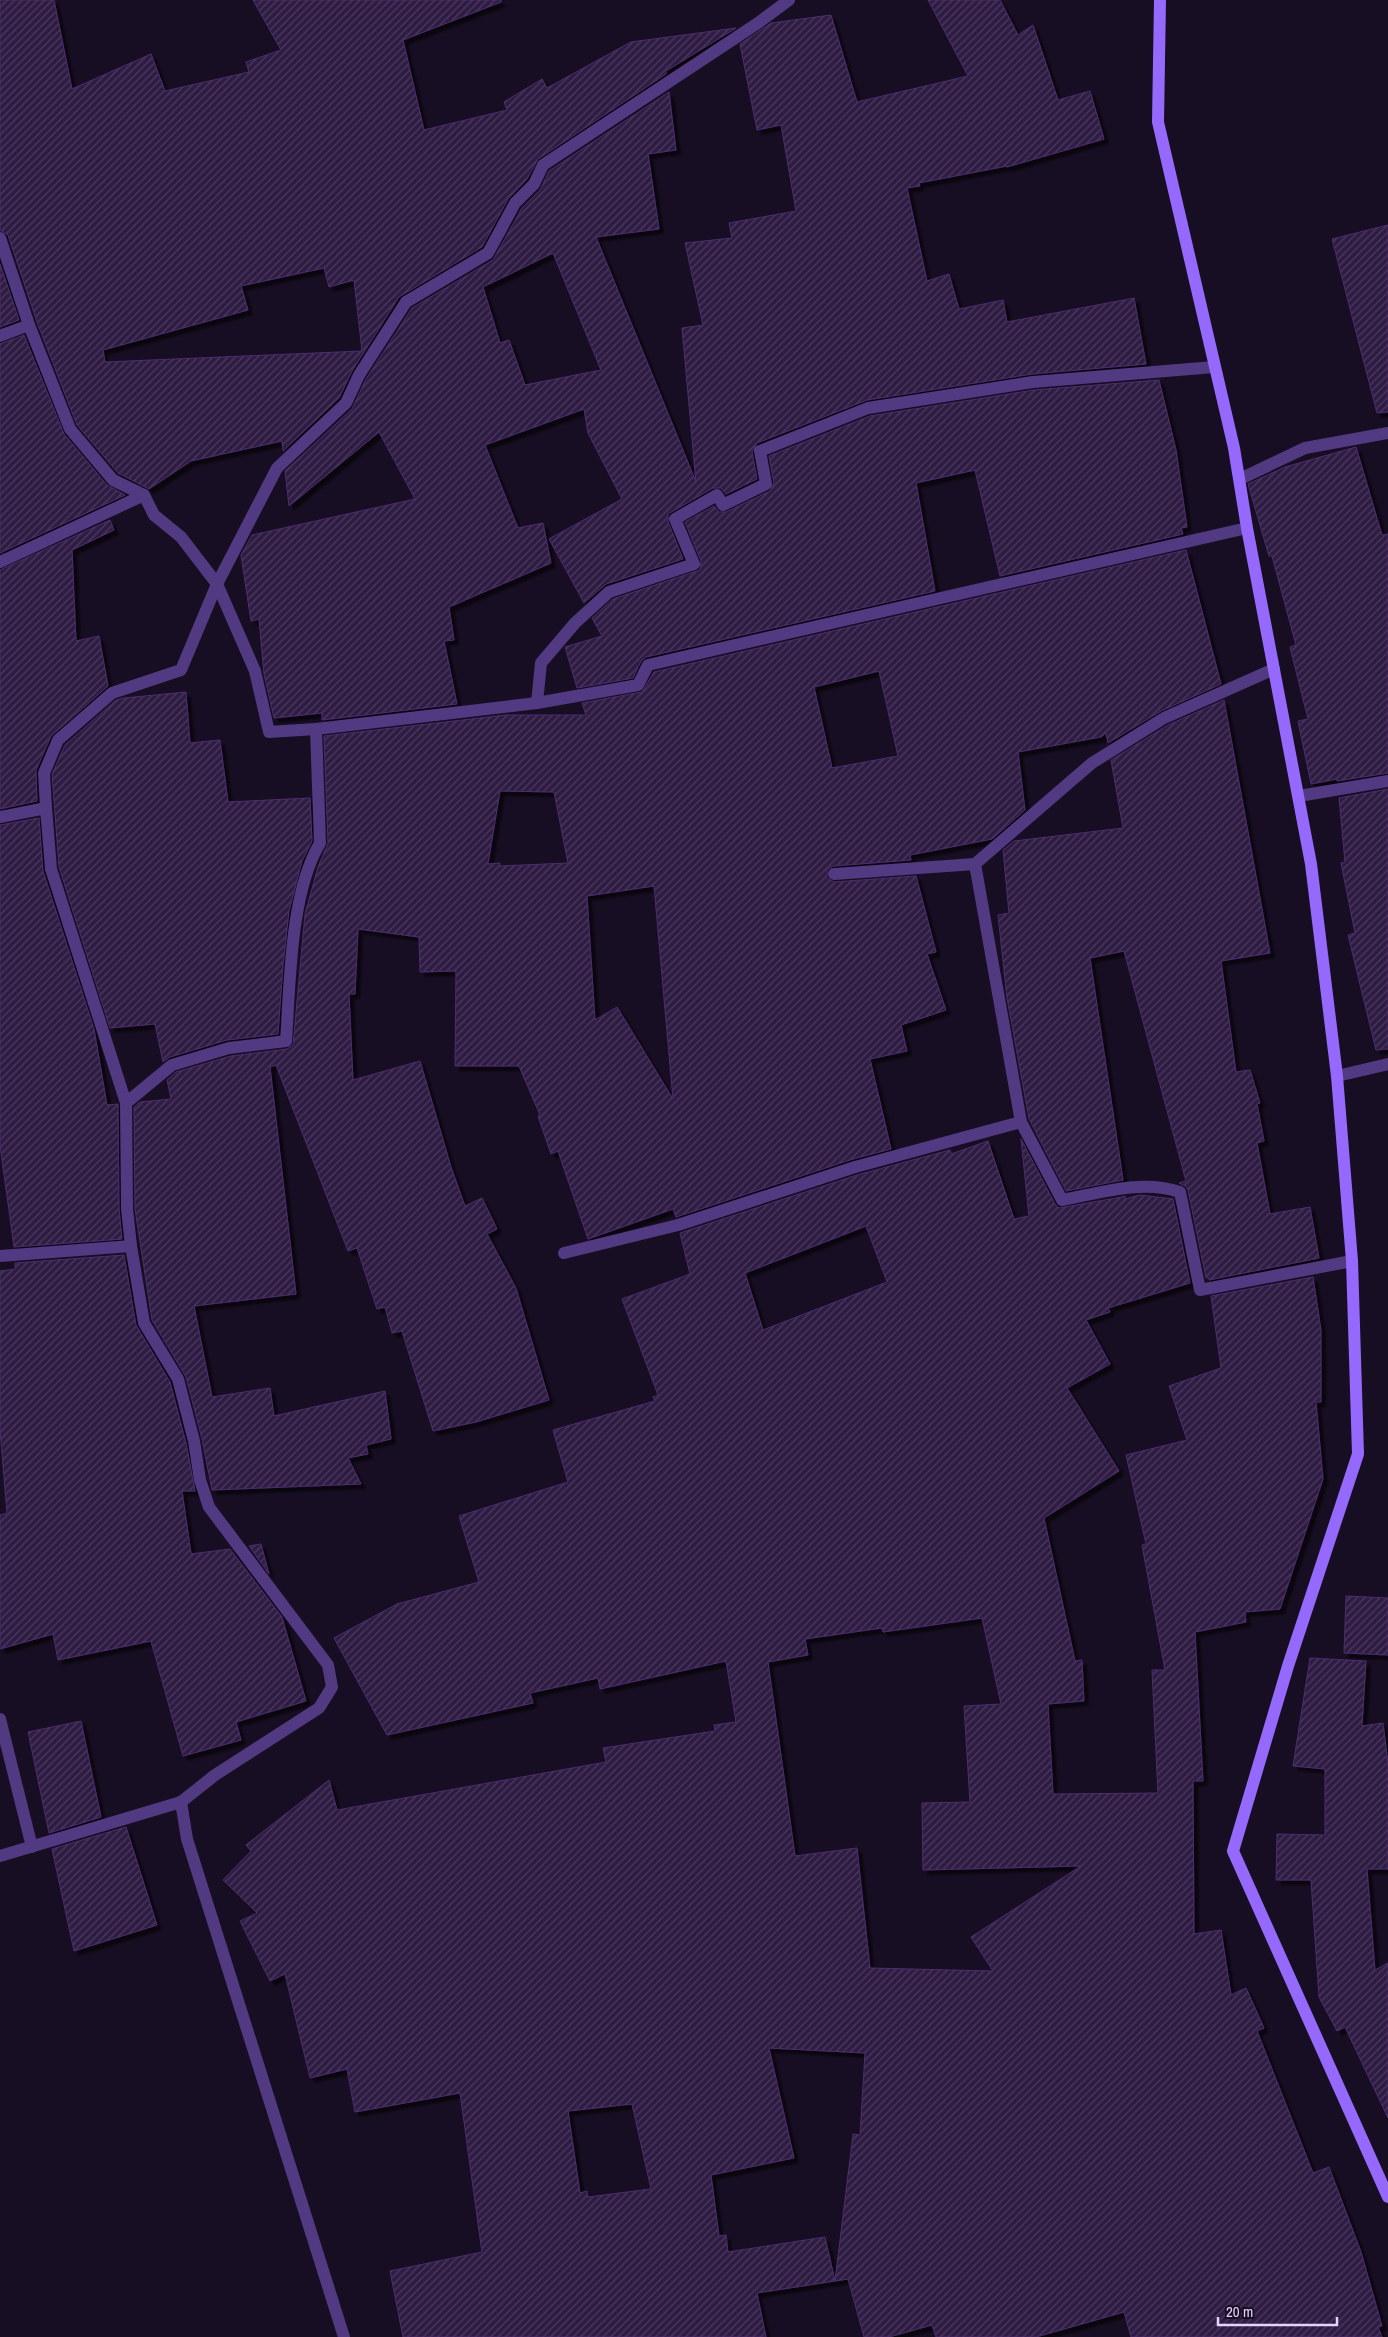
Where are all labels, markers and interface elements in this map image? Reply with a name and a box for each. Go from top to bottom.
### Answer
scale bar [1218,2294,1337,2326]
text: 20 m [1226,2301,1253,2322]

